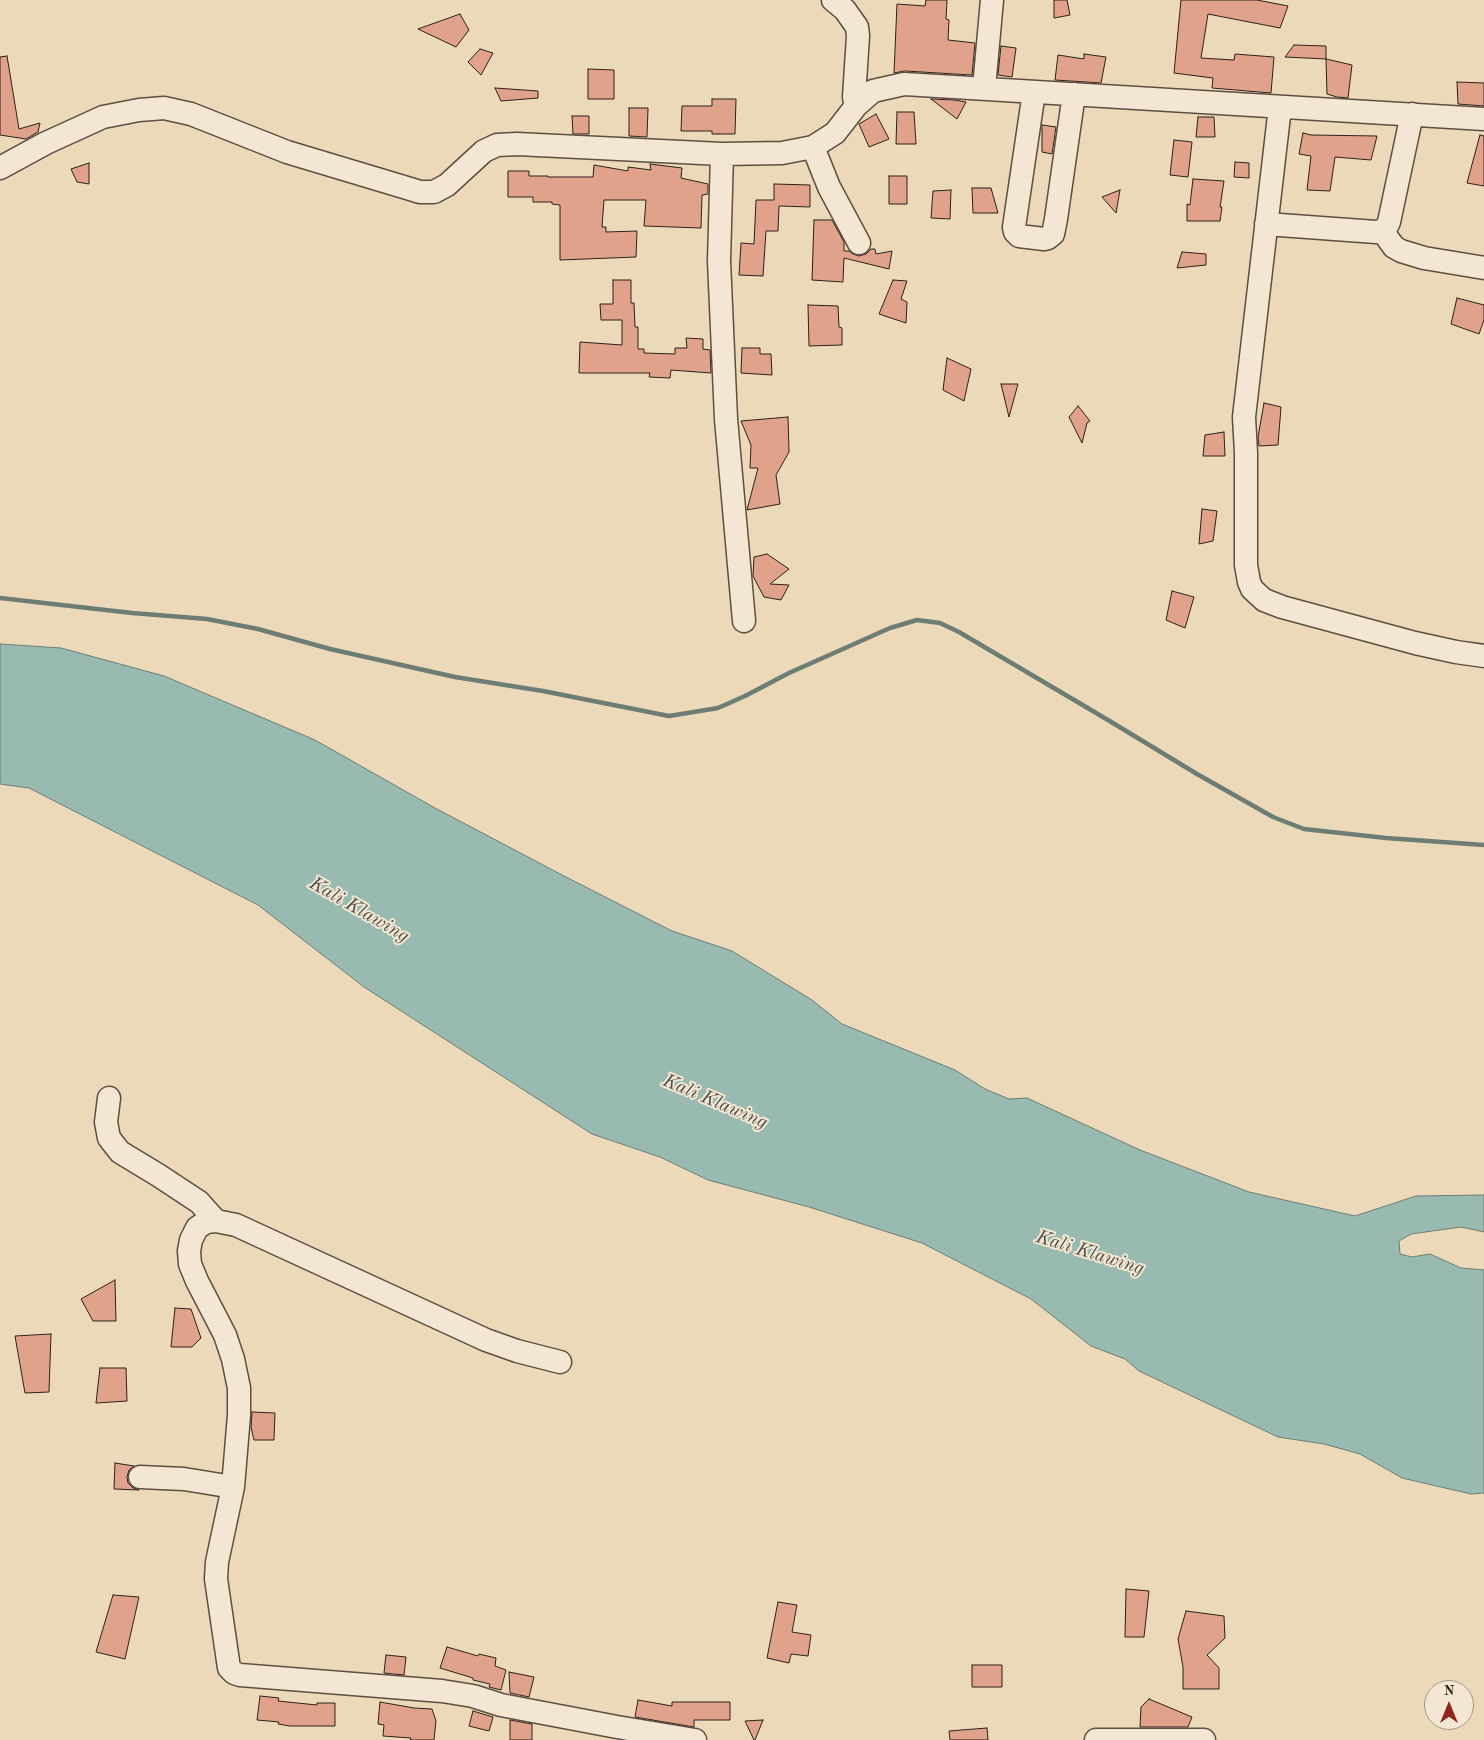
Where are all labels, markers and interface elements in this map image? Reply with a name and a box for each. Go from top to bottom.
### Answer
water label: Kali Klawing [305,872,413,948]
water label: Kali Klawing [659,1070,771,1134]
water label: Kali Klawing [1033,1226,1147,1280]
north arrow [1424,1680,1474,1730]
text: N [1444,1684,1454,1698]

